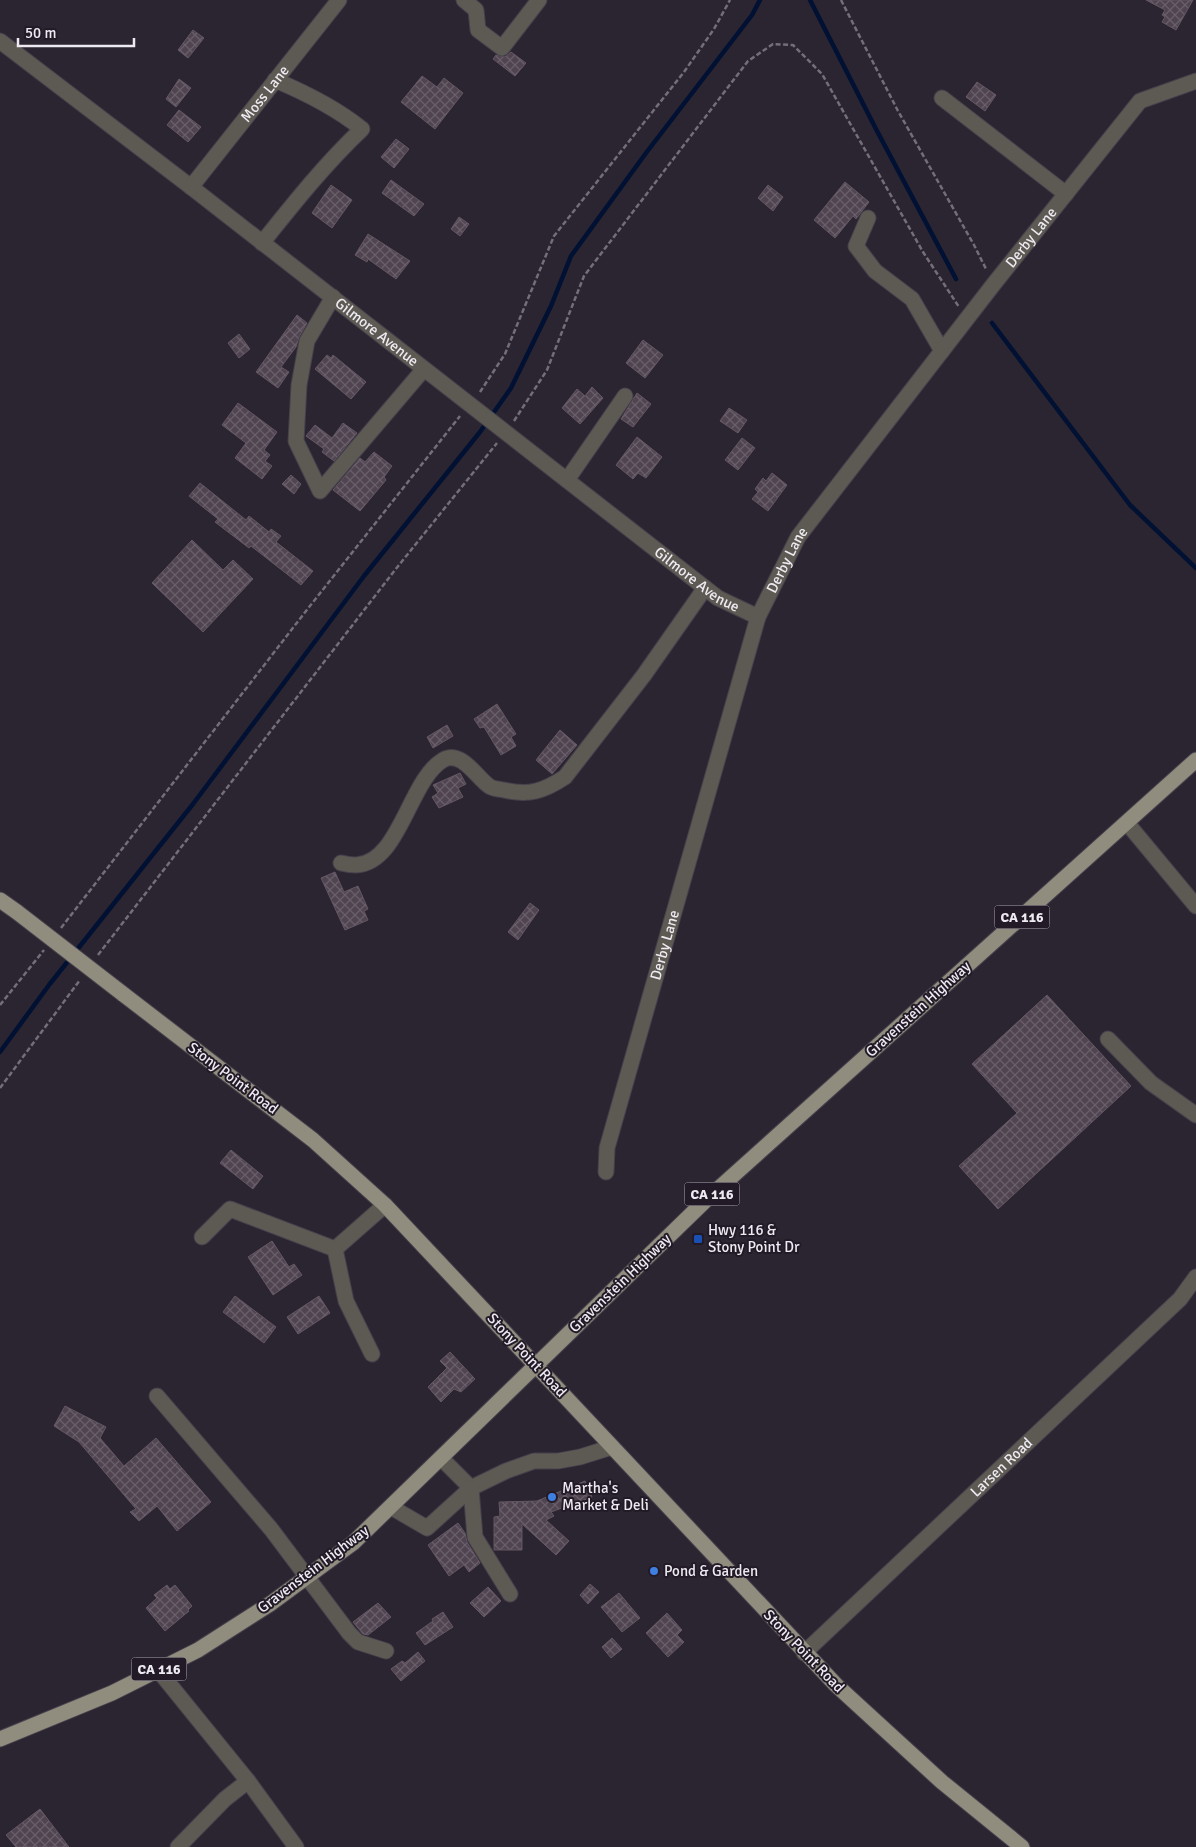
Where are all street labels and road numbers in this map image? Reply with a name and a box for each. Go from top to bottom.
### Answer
street label: Moss Lane [237,62,293,126]
street label: Derby Lane [1001,204,1060,271]
street label: Gilmore Avenue [331,294,422,370]
street label: Derby Lane [762,523,812,596]
street label: Gilmore Avenue [651,543,742,616]
road number: CA 116 [994,906,1050,929]
street label: Derby Lane [646,908,683,982]
street label: Gravenstein Highway [862,957,974,1061]
street label: Stony Point Road [184,1038,282,1118]
road number: CA 116 [684,1182,740,1206]
street label: Gravenstein Highway [565,1230,675,1336]
street label: Stony Point Road [483,1309,571,1401]
street label: Larsen Road [967,1434,1036,1501]
street label: Gravenstein Highway [254,1521,372,1617]
street label: Stony Point Road [760,1606,848,1696]
road number: CA 116 [132,1658,186,1680]

